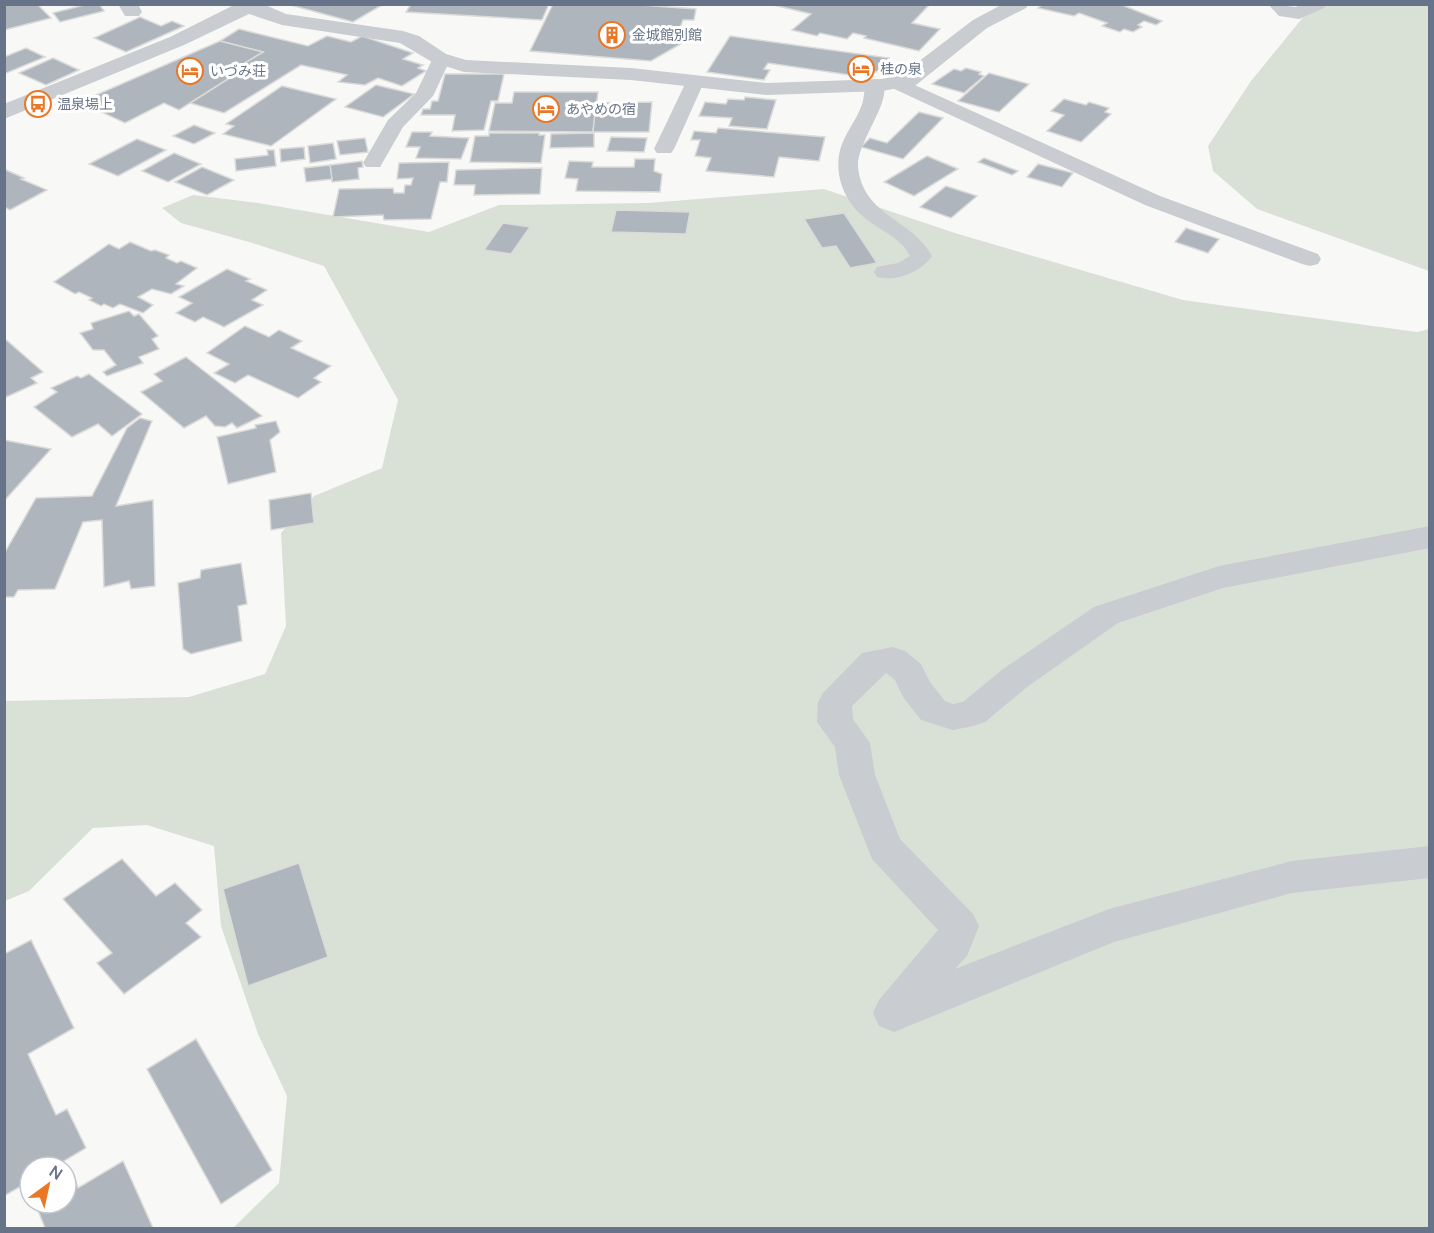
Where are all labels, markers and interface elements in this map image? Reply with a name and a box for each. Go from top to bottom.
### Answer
building icon: 金城館別館 [597,20,627,50]
place label: 金城館別館 [632,25,702,44]
hotel icon: 桂の泉 [846,54,876,84]
hotel icon: いづみ荘 [175,56,205,86]
place label: 桂の泉 [880,59,922,78]
place label: いづみ荘 [210,61,266,80]
bus stop icon: 温泉場上 [23,89,53,119]
place label: 温泉場上 [57,94,113,113]
hotel icon: あやめの宿 [531,94,561,124]
place label: あやめの宿 [566,99,636,118]
north arrow [18,1155,78,1215]
text: N [45,1160,67,1185]

